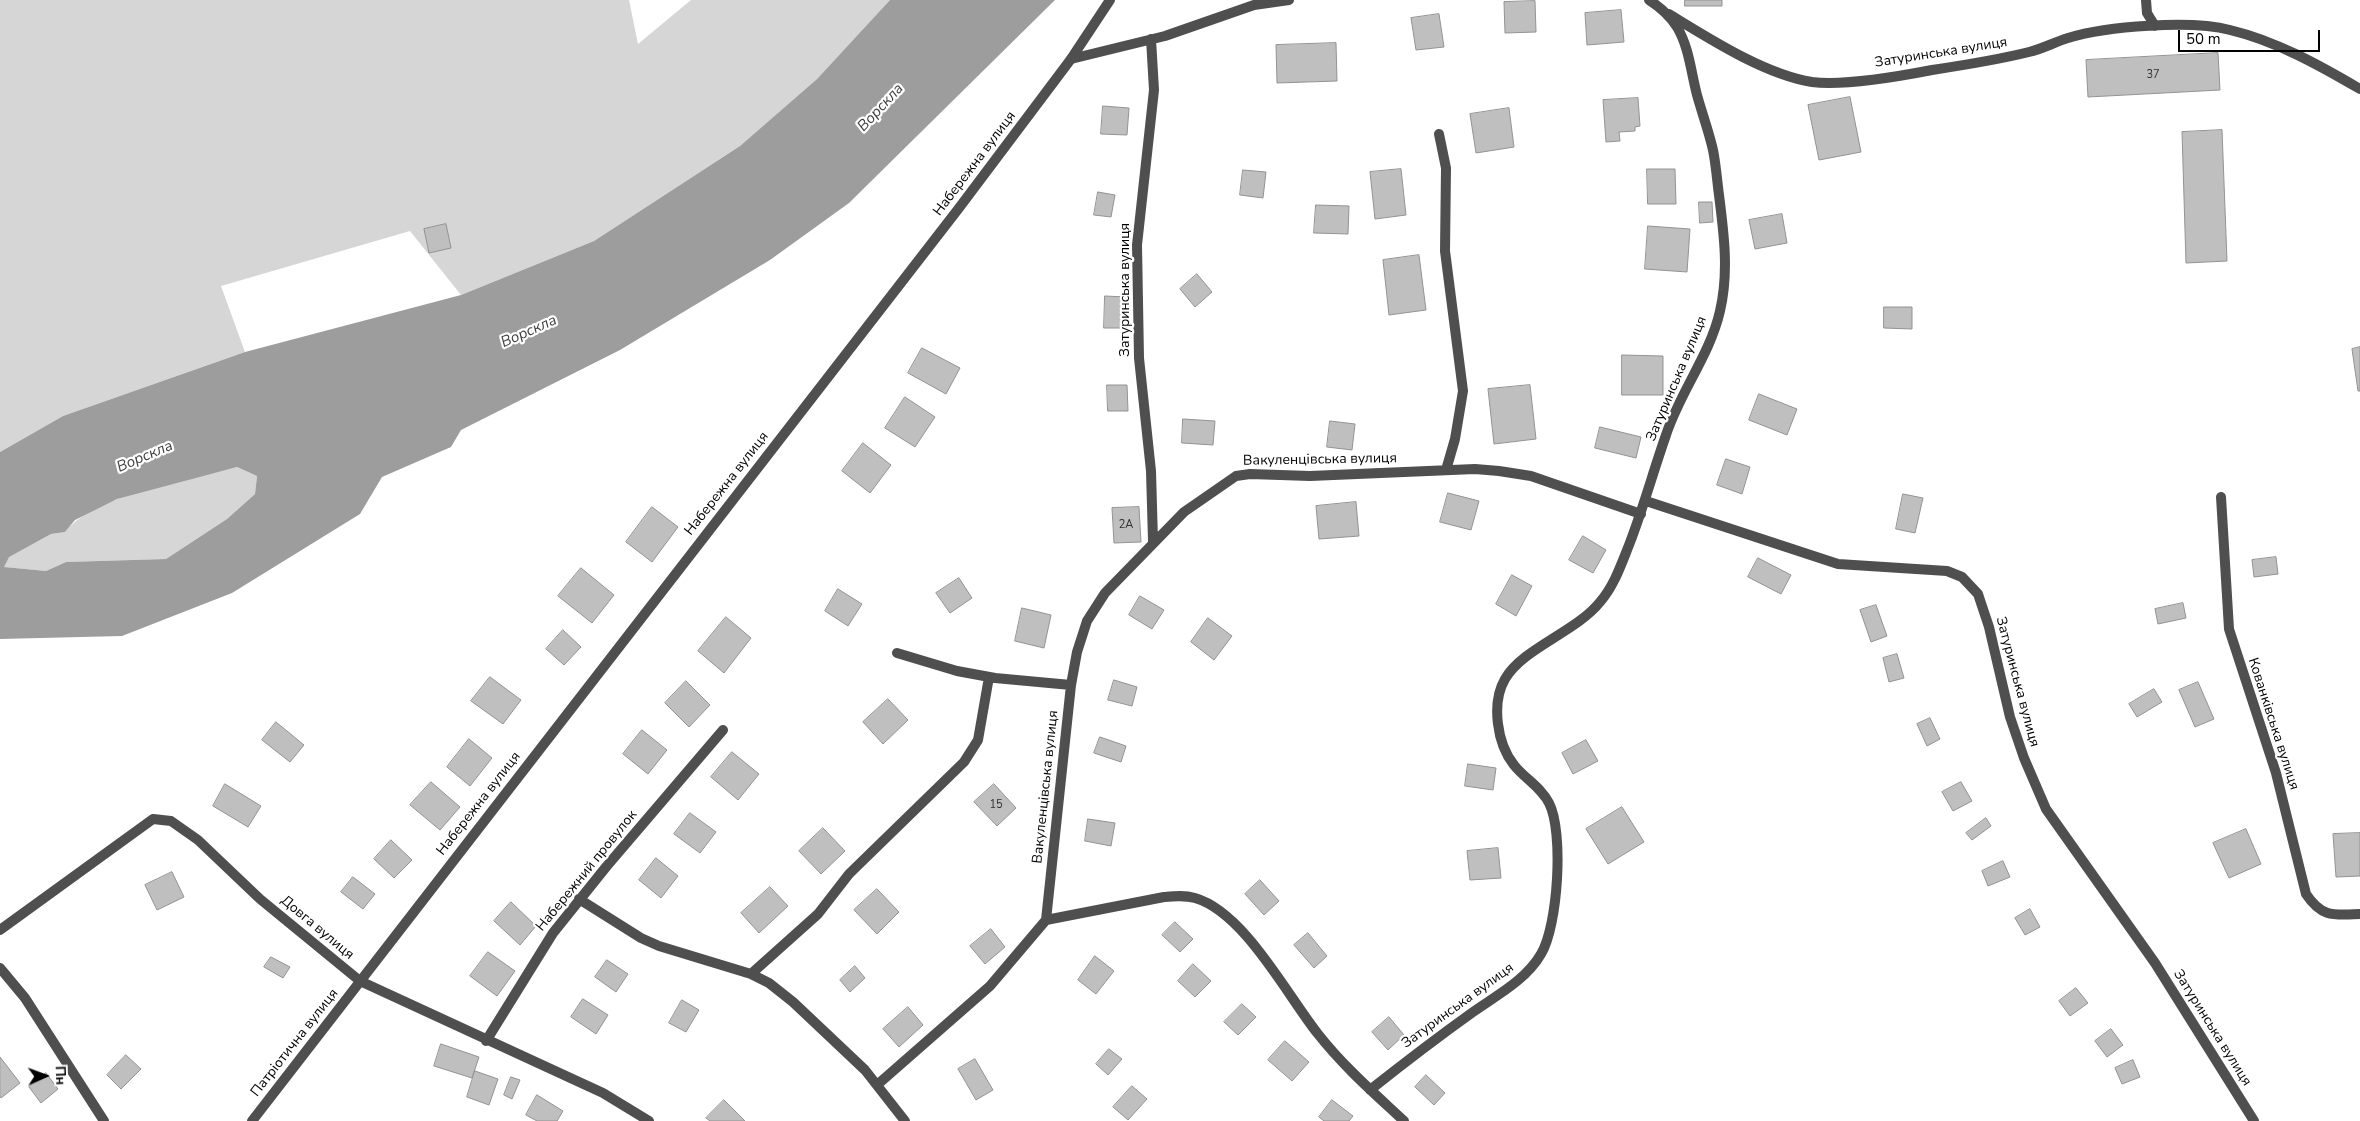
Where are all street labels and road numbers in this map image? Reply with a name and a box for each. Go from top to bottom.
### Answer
street label: Затуринська вулиця [1873,34,2009,72]
street label: Набережна вулиця [930,108,1020,220]
street label: Затуринська вулиця [1118,223,1134,357]
street label: Затуринська вулиця [1643,314,1711,444]
street label: Набережна вулиця [681,429,773,539]
street label: Вакуленцівська вулиця [1243,450,1397,470]
street label: Затуринська вулиця [1992,615,2042,749]
street label: Кованківська вулиця [2244,656,2302,792]
street label: Вакуленцівська вулиця [1030,710,1062,864]
street label: Набережна вулиця [433,749,525,859]
street label: Набережний провулок [533,807,641,935]
street label: Довга вулиця [277,893,357,963]
street label: Затуринська вулиця [1399,960,1517,1052]
street label: Затуринська вулиця [2169,967,2255,1089]
street label: Патріотична вулиця [248,986,342,1100]

